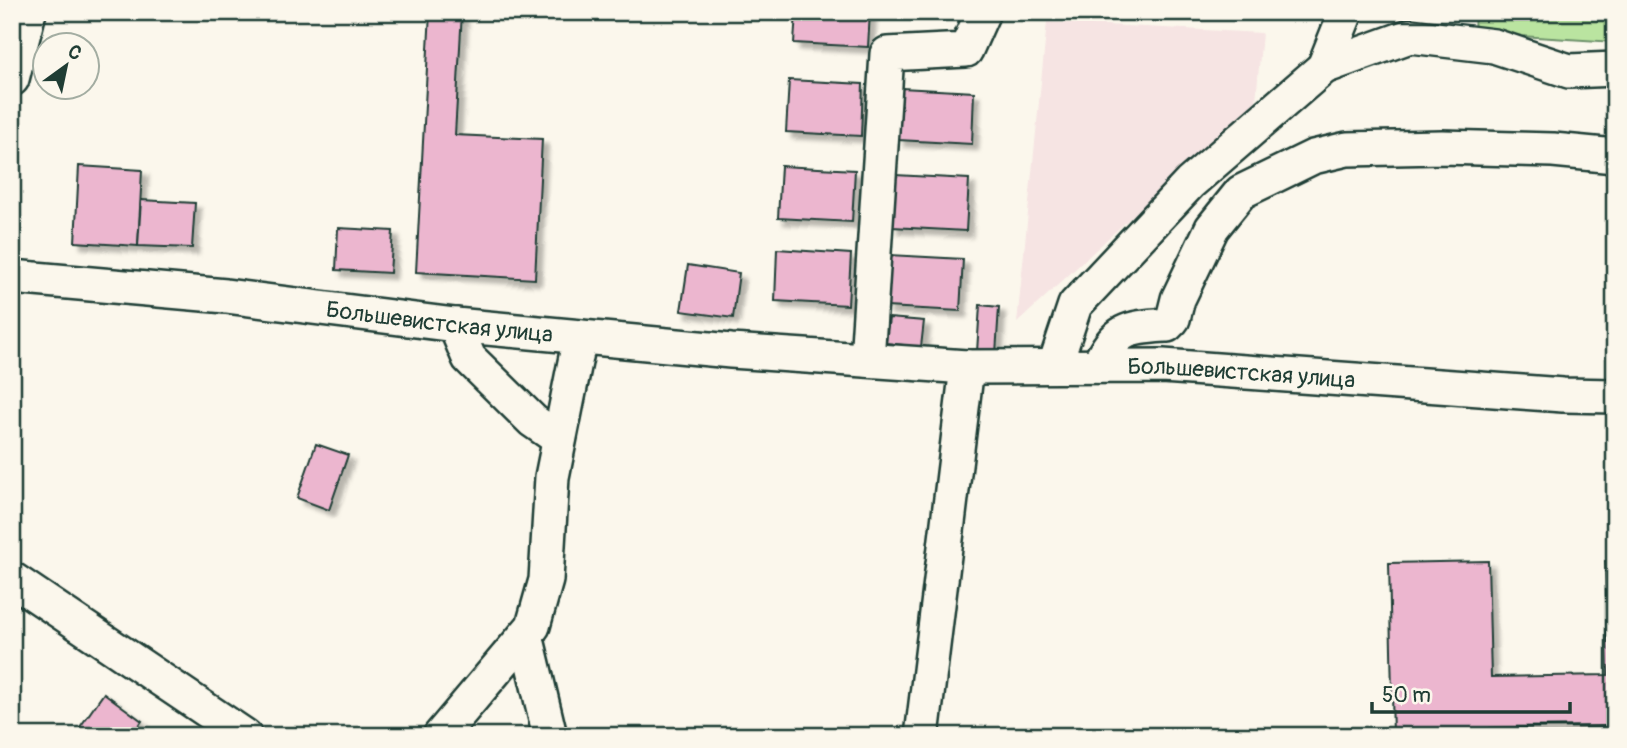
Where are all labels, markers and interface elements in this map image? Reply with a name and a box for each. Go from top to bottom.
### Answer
north arrow [32,32,102,102]
text: С [63,39,86,66]
street label: Большевистская улица [324,295,554,349]
street label: Большевистская улица [1127,352,1356,395]
scale bar [1372,671,1569,715]
text: 50 m [1382,682,1431,709]

